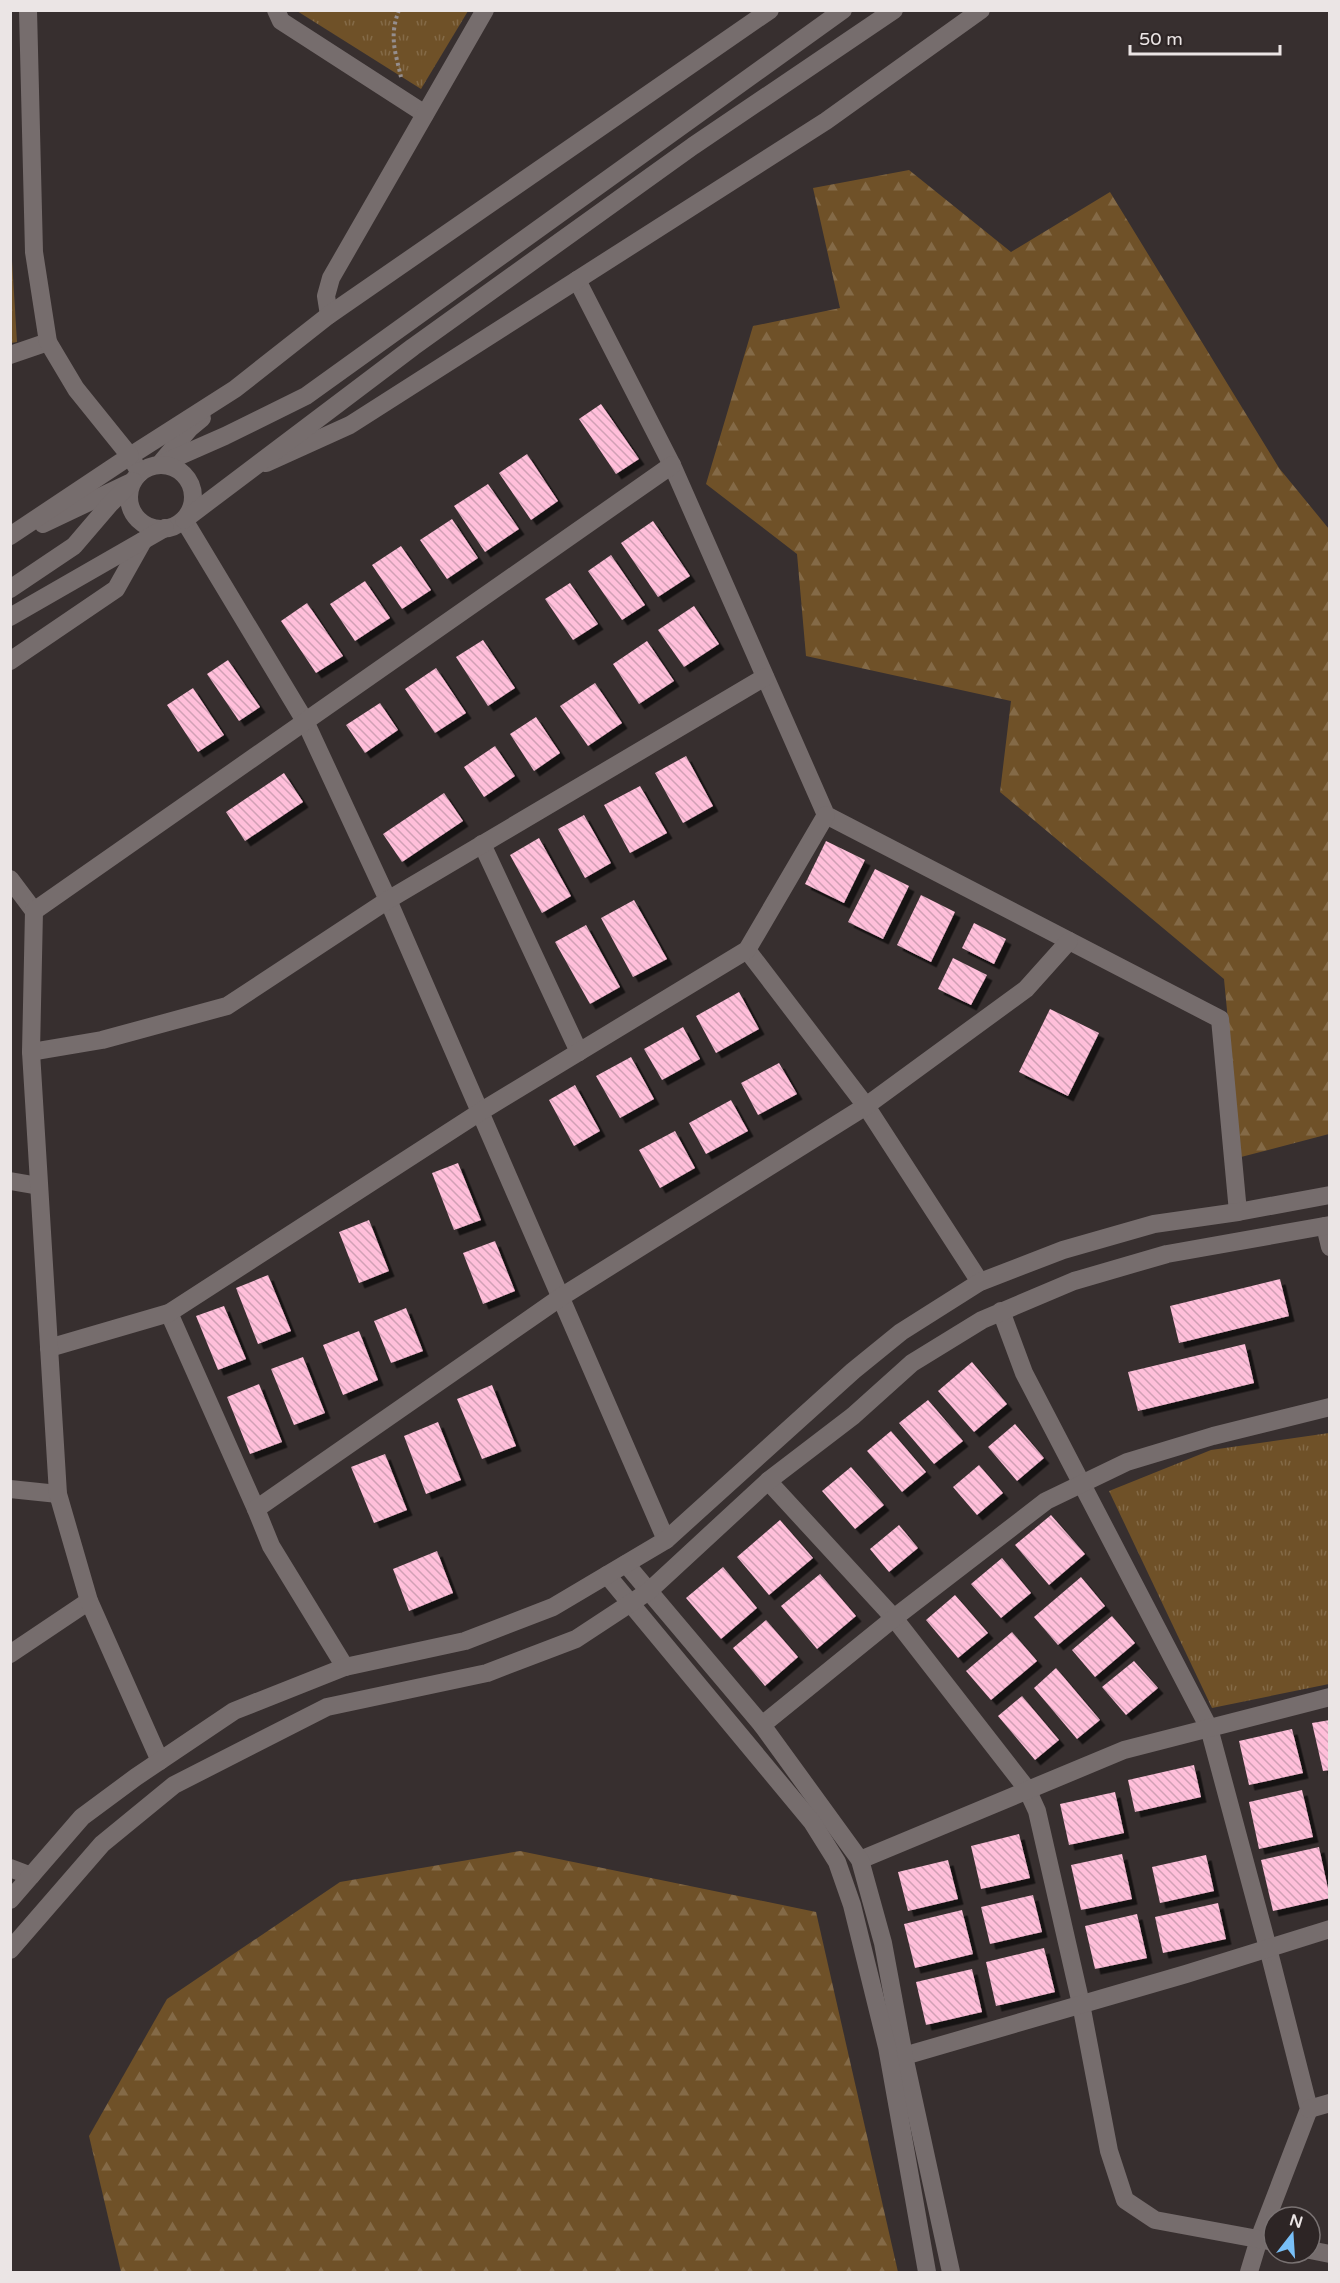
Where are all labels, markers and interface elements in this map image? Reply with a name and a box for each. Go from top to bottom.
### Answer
scale bar [1130,18,1280,56]
text: 50 m [1139,28,1183,50]
north arrow [1262,2205,1322,2265]
text: N [1287,2210,1305,2233]

